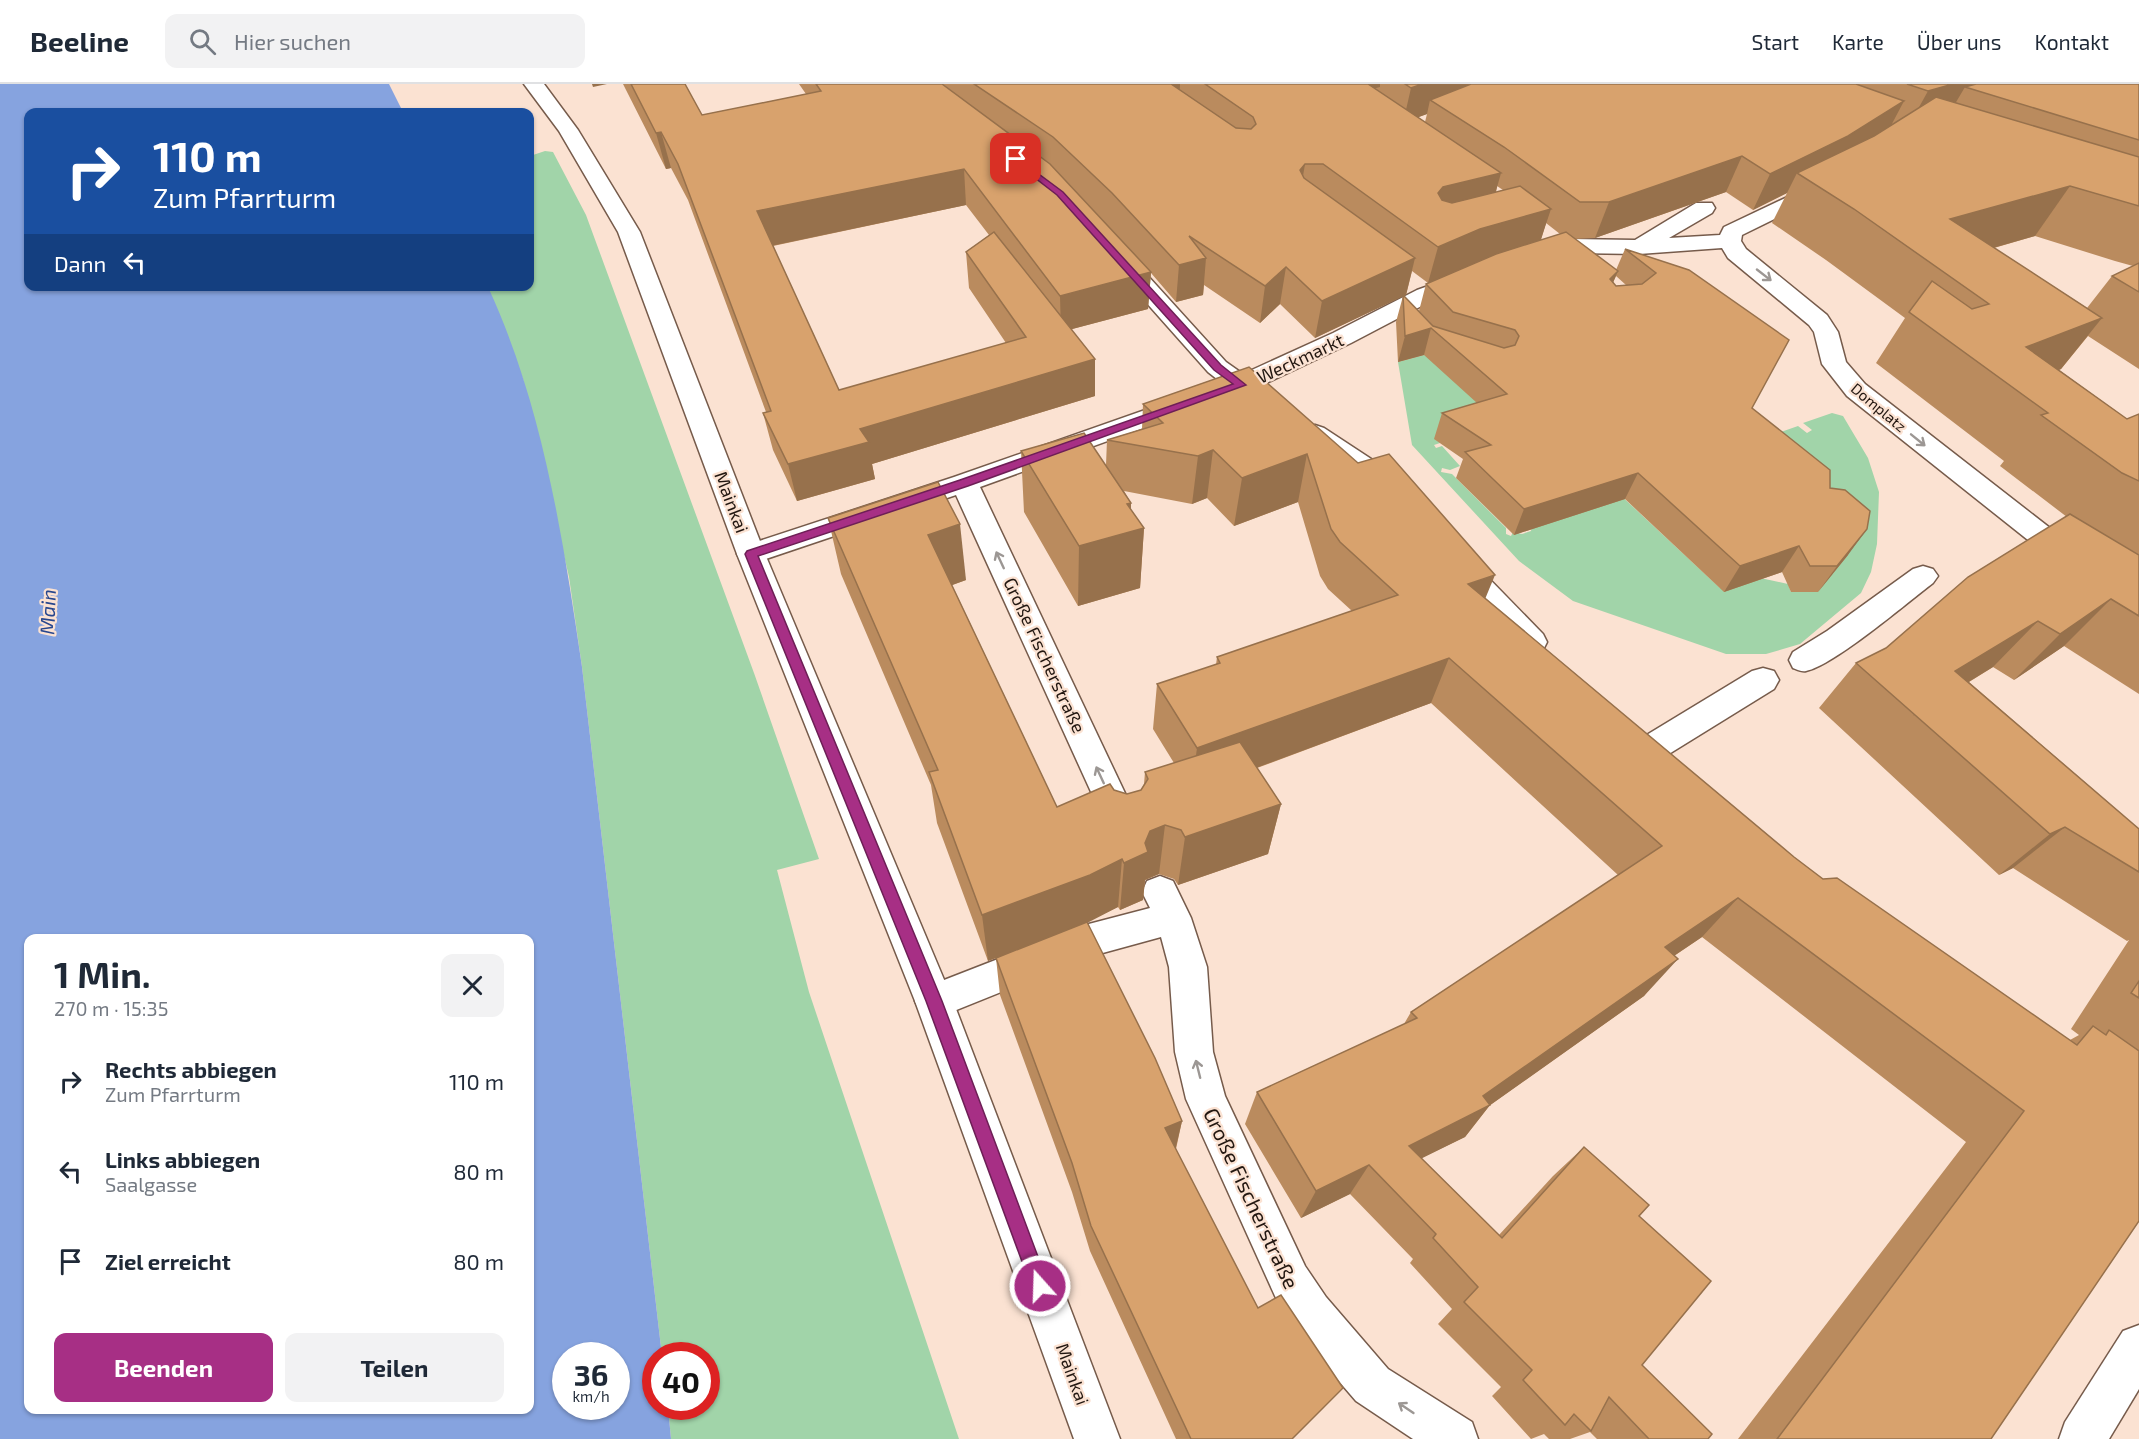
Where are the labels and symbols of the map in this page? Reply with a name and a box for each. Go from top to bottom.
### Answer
pin [990,133,1041,184]
one-way arrow [1755,269,1771,282]
street label: Weckmarkt [1253,328,1347,388]
street label: Domplatz [1848,379,1910,435]
one-way arrow [1910,433,1926,446]
street label: Mainkai [710,468,754,536]
one-way arrow [994,551,1006,569]
street label: Große Fischerstraße [999,574,1091,736]
water label: Main [34,589,60,635]
one-way arrow [1093,766,1104,784]
one-way arrow [1192,1060,1204,1079]
street label: Große Fischerstraße [1199,1104,1305,1292]
position arrow [1008,1254,1072,1318]
street label: Mainkai [1052,1340,1094,1408]
speed limit sign: 40 [642,1342,720,1420]
one-way arrow [1398,1402,1415,1414]

